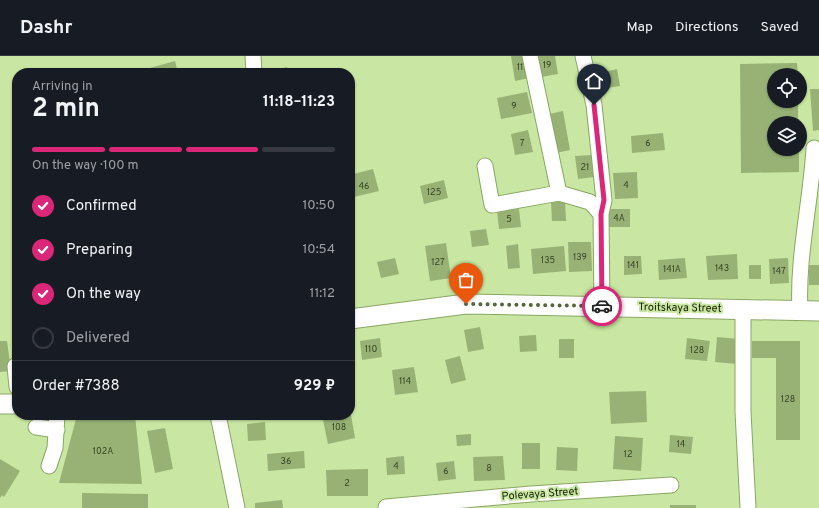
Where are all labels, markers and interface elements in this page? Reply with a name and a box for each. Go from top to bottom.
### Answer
text: Dashr [20,16,72,40]
text: Map [627,19,653,36]
text: Directions [675,19,739,36]
text: Saved [761,19,799,36]
house number: 19 [543,60,551,71]
house number: 11 [517,62,523,73]
pin [577,64,611,105]
map controls [767,68,807,156]
button: locate [767,68,807,108]
icon: home [583,70,605,92]
text: Arriving in [32,79,93,95]
text: 2 min [32,93,100,126]
text: 11:18–11:23 [263,93,335,112]
house number: 9 [511,101,517,112]
button: layers [767,116,807,156]
house number: 7 [520,138,525,149]
house number: 6 [645,138,651,149]
text: On the way · 100 m [32,158,139,174]
house number: 21 [581,162,589,173]
house number: 4 [623,180,629,191]
house number: 46 [359,181,369,192]
house number: 125 [427,187,441,198]
icon: check [32,195,54,217]
text: Confirmed [66,197,137,216]
text: 10:50 [302,198,335,214]
house number: 4А [613,213,625,224]
house number: 5 [506,214,512,225]
icon: check [32,239,54,261]
text: Preparing [66,241,133,260]
text: 10:54 [302,242,335,258]
house number: 139 [573,252,587,263]
house number: 135 [541,255,555,266]
house number: 127 [431,257,445,268]
house number: 141 [627,260,639,271]
pin [449,263,483,304]
house number: 143 [715,263,729,274]
house number: 141А [663,264,681,275]
house number: 147 [772,266,786,277]
icon: bag [455,269,477,291]
icon: check [32,283,54,305]
text: On the way [66,285,141,304]
text: 11:12 [310,286,335,302]
courier [582,286,622,326]
icon: car [591,295,613,317]
street label: Troitskaya Street [638,300,722,316]
text: Delivered [66,329,130,348]
house number: 110 [365,344,377,355]
house number: 128 [690,345,704,356]
house number: 114 [399,376,411,387]
text: Order #7388 [32,377,120,396]
text: 929 ₽ [294,377,335,396]
house number: 128 [781,394,795,405]
house number: 108 [332,422,346,433]
house number: 14 [677,439,686,450]
house number: 102А [93,446,113,457]
house number: 12 [624,449,632,460]
house number: 36 [281,456,291,467]
house number: 4 [393,461,399,472]
house number: 8 [486,463,492,474]
house number: 6 [443,466,449,477]
house number: 2 [344,478,350,489]
street label: Polevaya Street [501,484,579,504]

